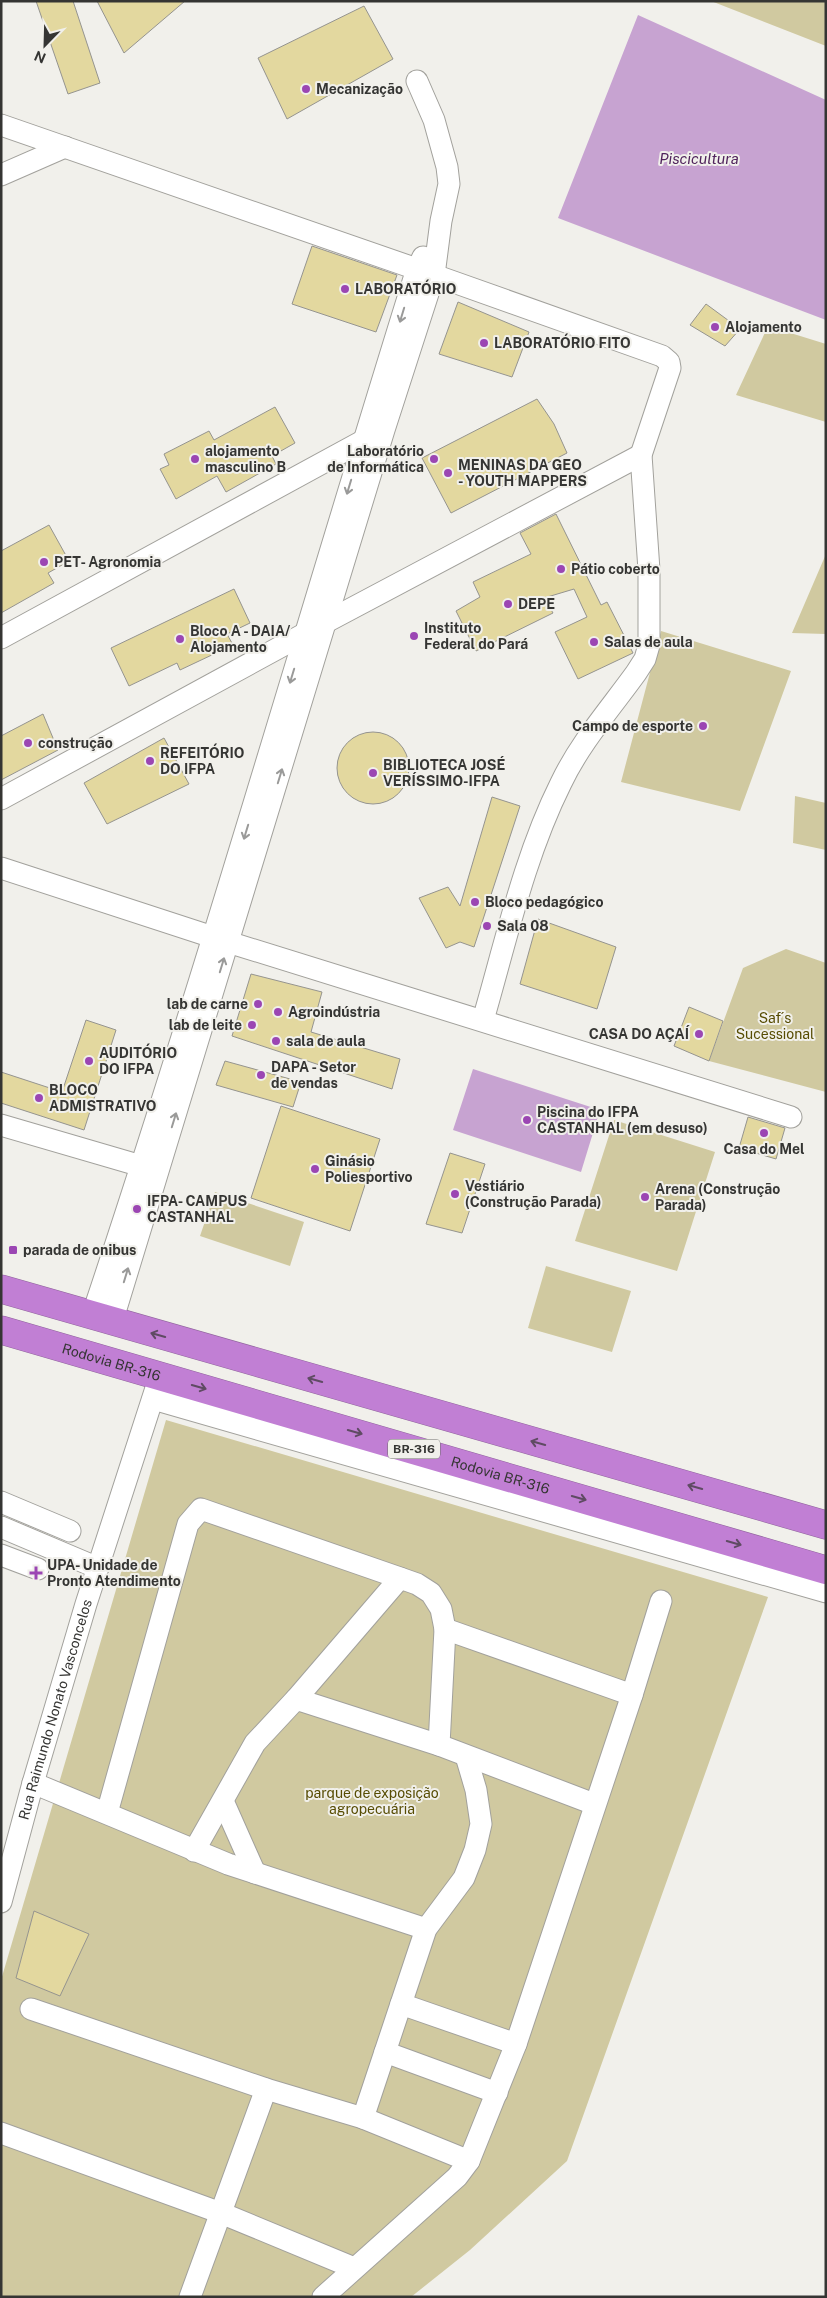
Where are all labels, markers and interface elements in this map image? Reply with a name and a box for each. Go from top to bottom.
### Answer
north arrow [20,20,70,70]
text: N [32,47,48,66]
place label: Mecanização [316,81,403,97]
marker: Mecanização [300,83,312,95]
water label: Piscicultura [659,150,739,167]
place label: LABORATÓRIO [355,279,456,297]
marker: LABORATÓRIO [339,283,351,295]
one-way arrow [397,307,407,323]
place label: Alojamento [725,319,802,335]
marker: Alojamento [709,321,721,333]
place label: LABORATÓRIO FITO [494,333,631,351]
marker: LABORATÓRIO FITO [478,337,490,349]
place label: alojamento masculino B [205,443,286,475]
place label: Laboratório de Informática [327,443,424,475]
marker: alojamento masculino B [189,453,201,465]
marker: Laboratório de Informática [428,453,440,465]
place label: MENINAS DA GEO - YOUTH MAPPERS [458,457,587,489]
marker: MENINAS DA GEO - YOUTH MAPPERS [442,467,454,479]
one-way arrow [344,479,354,495]
place label: PET- Agronomia [54,554,161,570]
marker: PET- Agronomia [38,556,50,568]
place label: Pátio coberto [571,561,660,577]
marker: Pátio coberto [555,563,567,575]
place label: DEPE [518,596,555,612]
marker: DEPE [502,598,514,610]
place label: Instituto Federal do Pará [424,620,528,652]
place label: Bloco A - DAIA/ Alojamento [190,623,291,655]
marker: Instituto Federal do Pará [408,630,420,642]
marker: Bloco A - DAIA/ Alojamento [174,633,186,645]
place label: Salas de aula [604,634,693,650]
marker: Salas de aula [588,636,600,648]
one-way arrow [287,668,297,684]
place label: Campo de esporte [572,718,693,734]
marker: Campo de esporte [697,720,709,732]
place label: construção [38,735,113,751]
marker: construção [22,737,34,749]
place label: REFEITÓRIO DO IFPA [160,743,244,777]
marker: REFEITÓRIO DO IFPA [144,755,156,767]
place label: BIBLIOTECA JOSÉ VERÍSSIMO-IFPA [383,756,505,789]
marker: BIBLIOTECA JOSÉ VERÍSSIMO-IFPA [367,767,379,779]
one-way arrow [275,768,285,784]
one-way arrow [240,824,250,840]
place label: Bloco pedagógico [485,894,603,910]
marker: Bloco pedagógico [469,896,481,908]
place label: Sala 08 [497,918,549,934]
marker: Sala 08 [481,920,493,932]
one-way arrow [217,957,227,973]
place label: lab de carne [167,996,248,1012]
marker: lab de carne [252,998,264,1010]
place label: Agroindústria [288,1004,380,1020]
marker: Agroindústria [272,1006,284,1018]
park label: Saf´s Sucessional [736,1010,814,1042]
place label: lab de leite [169,1017,242,1033]
marker: lab de leite [246,1019,258,1031]
place label: CASA DO AÇAÍ [589,1025,690,1042]
marker: CASA DO AÇAÍ [693,1028,705,1040]
place label: sala de aula [286,1033,365,1049]
marker: sala de aula [270,1035,282,1047]
place label: AUDITÓRIO DO IFPA [99,1043,177,1077]
marker: AUDITÓRIO DO IFPA [83,1055,95,1067]
place label: DAPA - Setor de vendas [271,1059,356,1091]
marker: DAPA - Setor de vendas [255,1069,267,1081]
place label: BLOCO ADMISTRATIVO [49,1082,156,1114]
marker: BLOCO ADMISTRATIVO [33,1092,45,1104]
place label: Piscina do IFPA CASTANHAL (em desuso) [537,1104,708,1136]
one-way arrow [170,1113,179,1128]
marker: Piscina do IFPA CASTANHAL (em desuso) [521,1114,533,1126]
marker: Casa do Mel [758,1127,770,1139]
place label: Casa do Mel [723,1141,805,1157]
place label: Ginásio Poliesportivo [325,1153,413,1185]
marker: Ginásio Poliesportivo [309,1163,321,1175]
place label: Vestiário (Construção Parada) [465,1178,602,1210]
place label: Arena (Construção Parada) [655,1181,780,1213]
marker: Vestiário (Construção Parada) [449,1188,461,1200]
marker: Arena (Construção Parada) [639,1191,651,1203]
place label: IFPA- CAMPUS CASTANHAL [147,1193,247,1225]
marker: IFPA- CAMPUS CASTANHAL [131,1203,143,1215]
place label: parada de onibus [23,1242,136,1258]
marker: parada de onibus [7,1244,19,1256]
one-way arrow [122,1268,132,1284]
one-way arrow [151,1330,167,1340]
street label: Rodovia BR-316 [60,1340,163,1384]
one-way arrow [307,1374,323,1384]
one-way arrow [191,1382,207,1392]
one-way arrow [347,1428,363,1438]
one-way arrow [531,1438,547,1447]
road number: BR-316 [388,1440,440,1458]
street label: Rodovia BR-316 [449,1453,552,1497]
one-way arrow [687,1482,703,1492]
one-way arrow [570,1493,586,1503]
one-way arrow [726,1539,742,1549]
place label: UPA- Unidade de Pronto Atendimento [47,1557,181,1589]
marker: UPA- Unidade de Pronto Atendimento [29,1566,43,1580]
street label: Rua Raimundo Nonato Vasconcelos [15,1597,95,1822]
park label: parque de exposição agropecuária [305,1785,439,1817]

